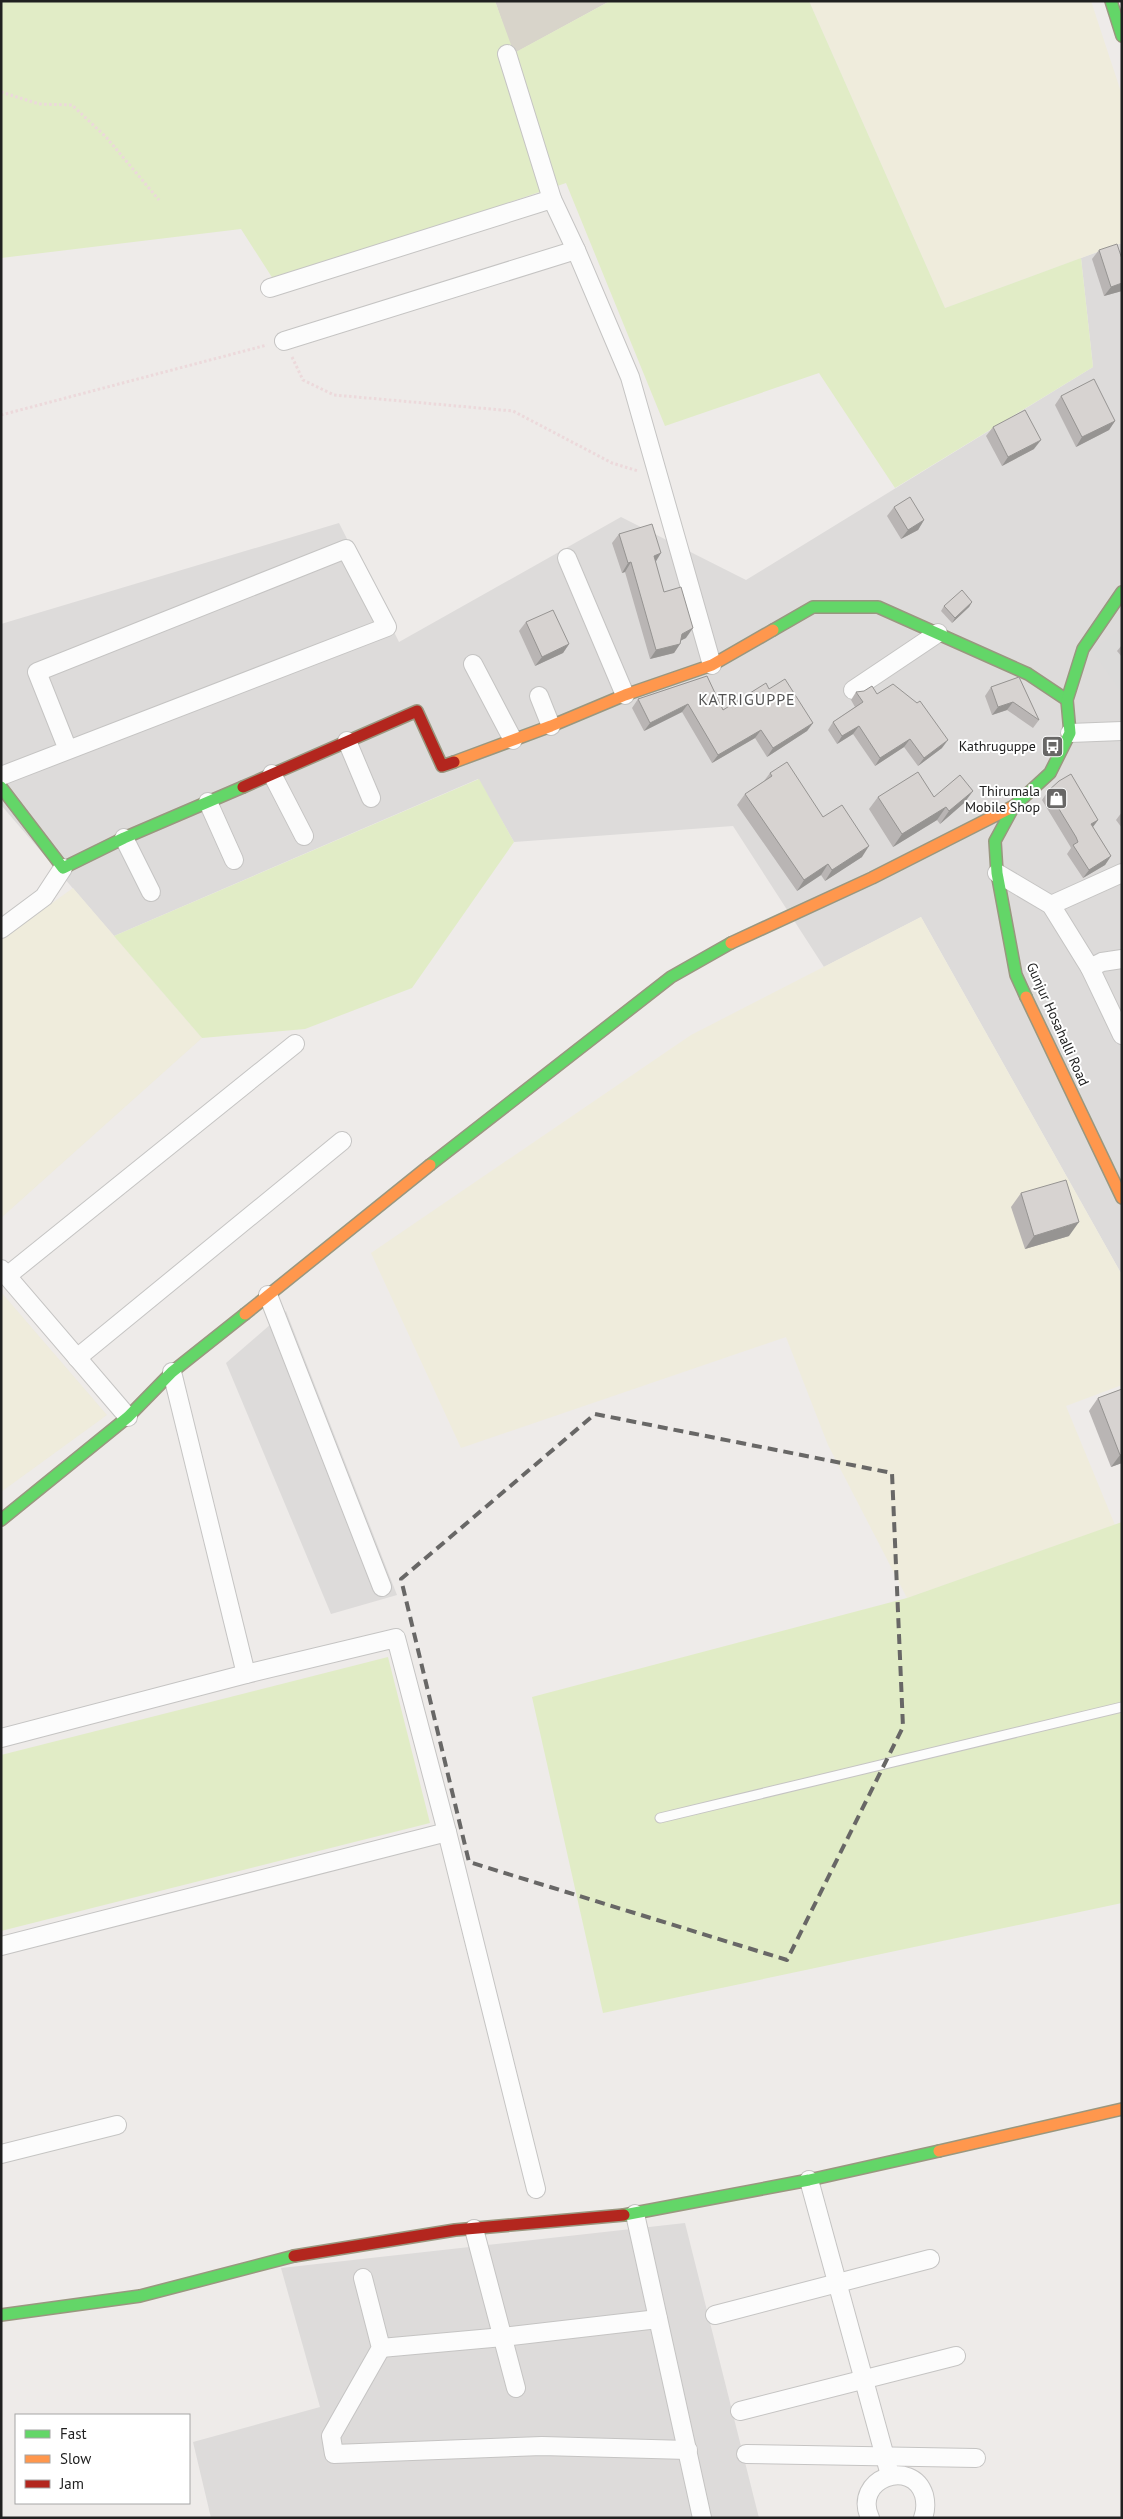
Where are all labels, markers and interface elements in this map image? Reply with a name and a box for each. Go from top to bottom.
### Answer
district label: KATRIGUPPE [698,689,796,709]
bus stop icon: Kathruguppe [1040,734,1064,758]
place label: Kathruguppe [959,737,1036,755]
place label: Thirumala Mobile Shop [965,782,1040,816]
shop icon: Thirumala Mobile Shop [1044,787,1068,811]
street label: Gunjur Hosahalli Road [1023,959,1093,1089]
legend [15,2414,190,2504]
text: Fast [60,2424,87,2443]
text: Slow [60,2449,91,2468]
text: Jam [59,2474,84,2493]

